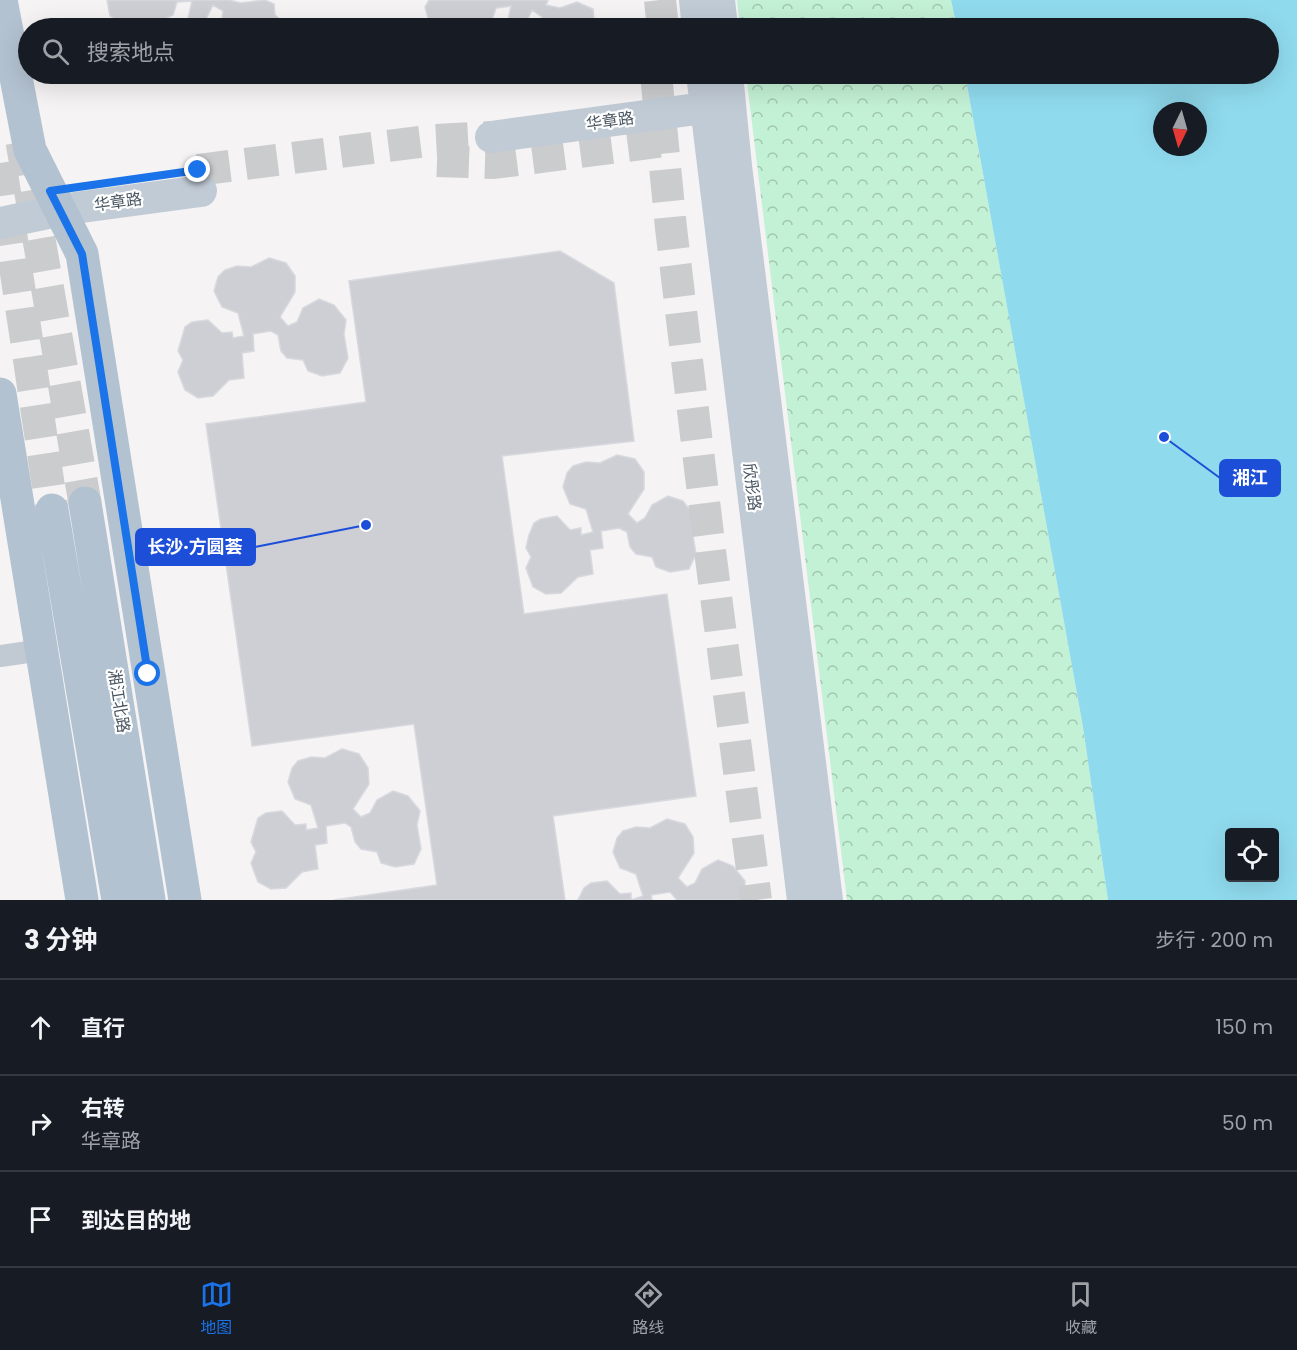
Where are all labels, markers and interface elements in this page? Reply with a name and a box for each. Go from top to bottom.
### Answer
search box [18,18,1279,84]
icon: search [39,35,72,68]
text: 搜索地点 [87,37,175,68]
north arrow [1153,102,1207,156]
street label: 华章路 [585,106,635,136]
route end [184,156,210,182]
street label: 华章路 [93,187,143,217]
callout: 湘江 [1220,460,1280,496]
street label: 欣彤路 [738,462,766,512]
text: 湘江 [1232,465,1268,490]
callout: 长沙·方圆荟 [136,529,255,565]
text: 长沙·方圆荟 [147,534,243,559]
route start [134,660,160,686]
street label: 湘江北路 [103,668,135,734]
map controls [1225,828,1279,882]
button: locate [1225,828,1279,882]
text: 3 分钟 [24,922,97,958]
text: 步行 · 200 m [1156,926,1273,954]
icon: ahead [24,1011,57,1044]
text: 直行 [81,1013,125,1044]
text: 150 m [1216,1013,1273,1041]
text: 右转 [81,1093,125,1124]
icon: right [24,1107,57,1140]
text: 50 m [1222,1109,1273,1137]
text: 华章路 [81,1127,141,1155]
icon: arrive [24,1203,57,1236]
text: 到达目的地 [81,1205,191,1236]
tab: 地图 [200,1278,233,1340]
tab: 路线 [632,1278,665,1340]
tab: 收藏 [1064,1278,1097,1340]

